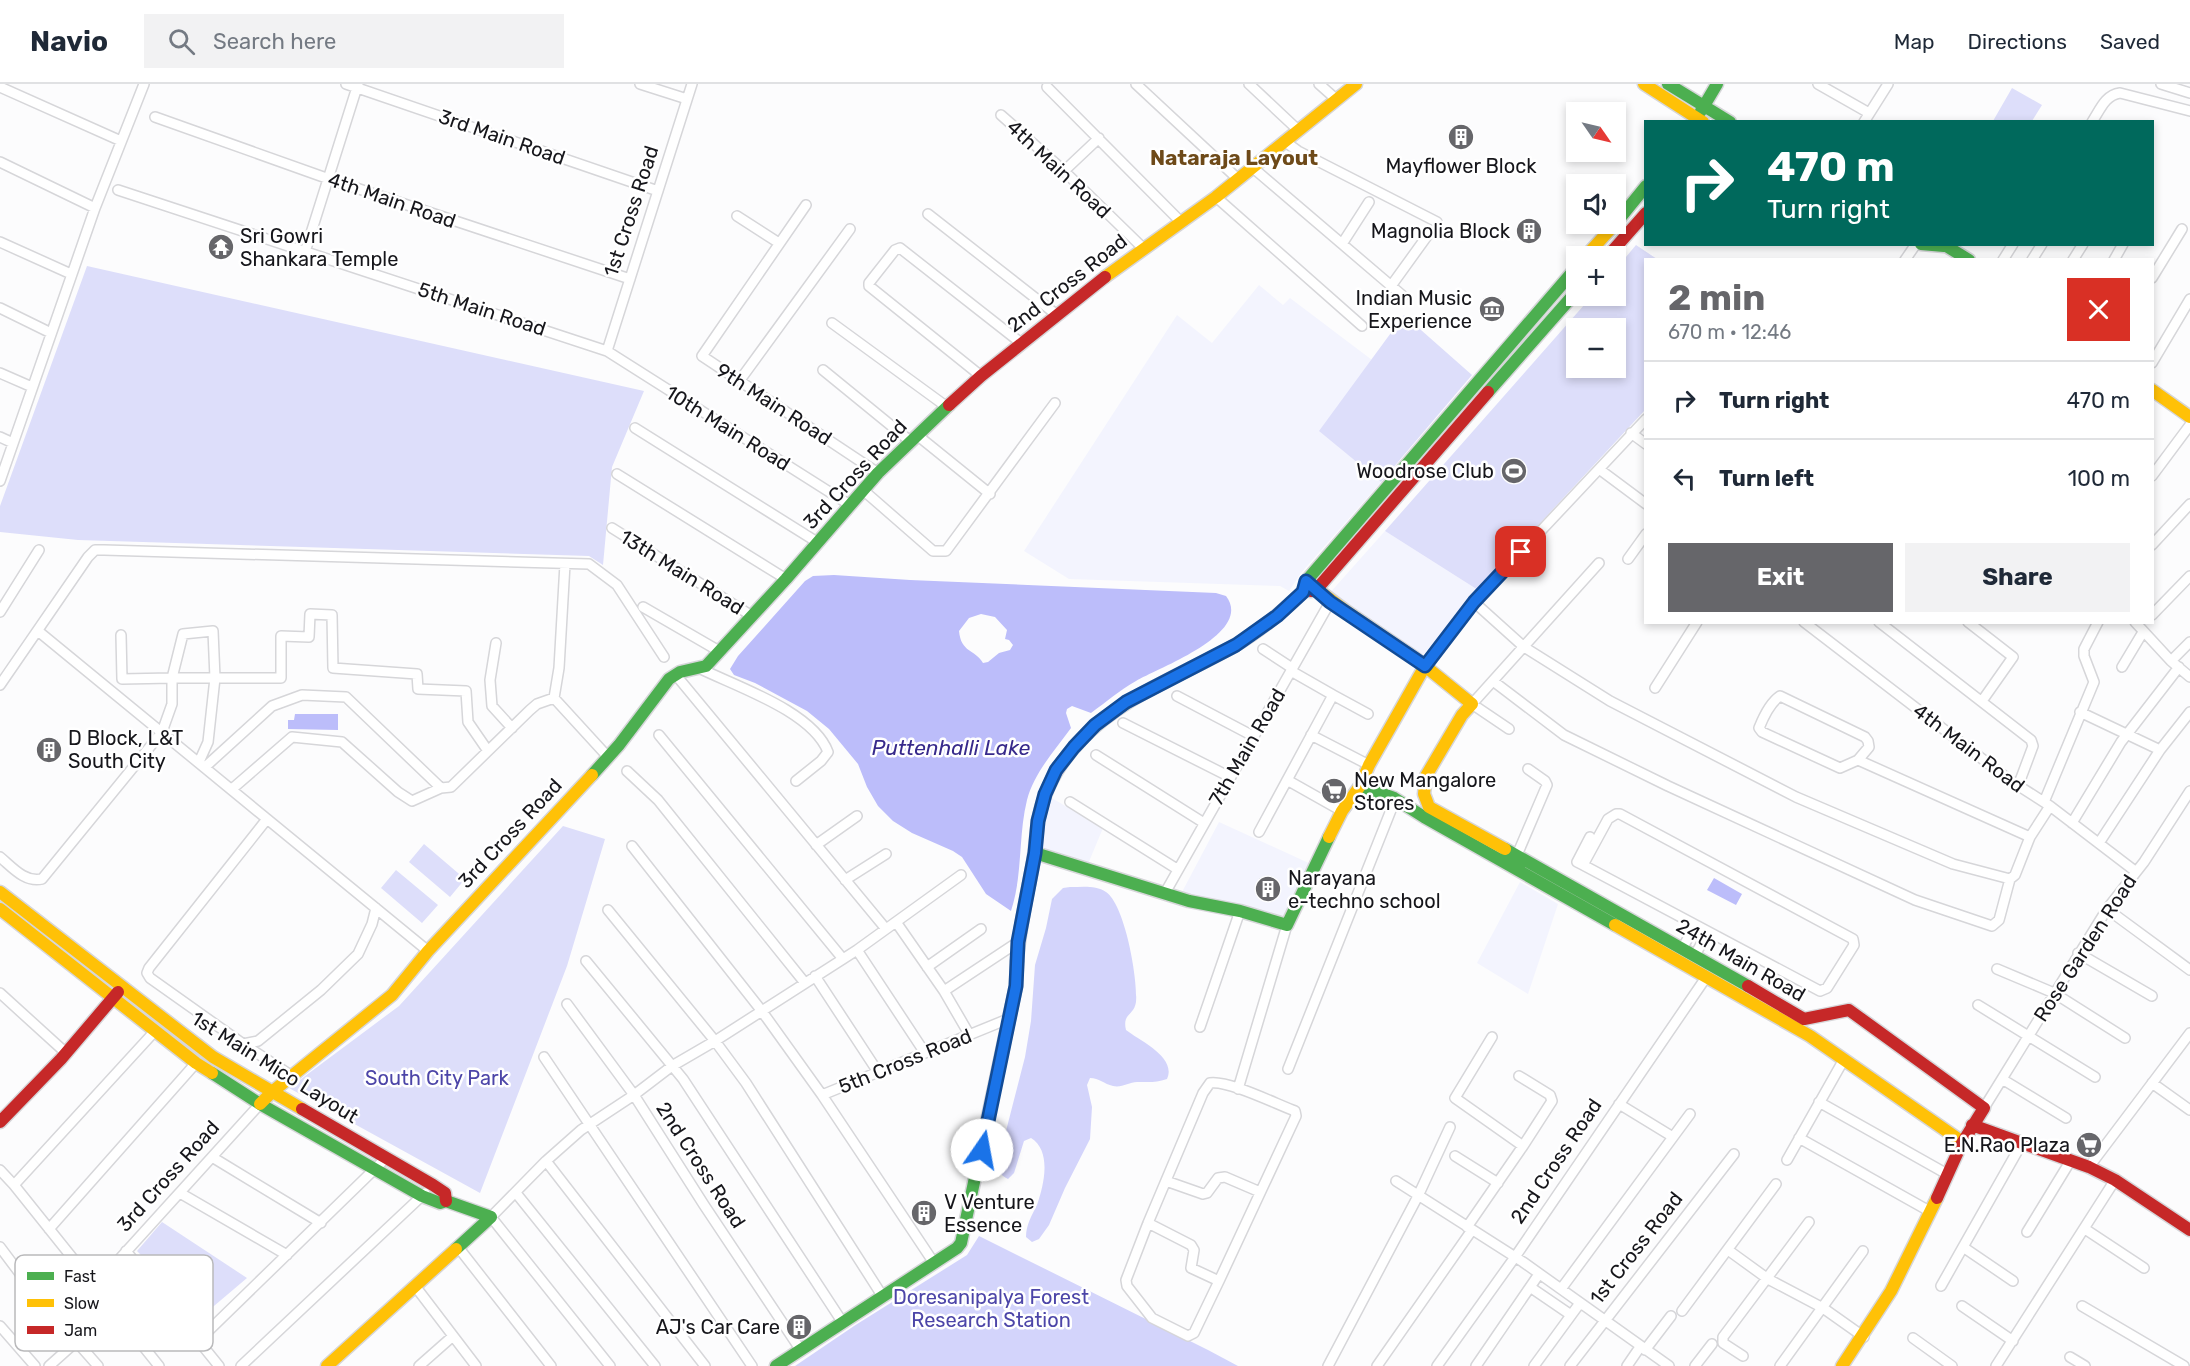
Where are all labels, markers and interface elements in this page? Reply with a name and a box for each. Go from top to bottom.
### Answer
search box [144,14,564,68]
text: Navio [30,25,108,58]
icon: search [165,25,198,58]
text: Search here [213,28,336,55]
text: Map [1894,29,1935,54]
text: Directions [1968,29,2067,54]
text: Saved [2100,29,2160,54]
north arrow [1566,102,1626,162]
map controls [1566,102,1626,378]
street label: 3rd Main Road [436,104,568,170]
street label: 4th Main Road [1002,115,1116,223]
building icon: Mayflower Block [1446,122,1476,152]
street label: 1st Cross Road [599,142,663,280]
text: 470 m [1767,142,1895,192]
icon: right [1668,144,1746,222]
district label: Nataraja Layout [1150,145,1318,170]
place label: Mayflower Block [1385,154,1537,178]
street label: 4th Main Road [325,167,459,233]
button: sound [1566,174,1626,234]
text: Turn right [1767,193,1890,225]
building icon: Magnolia Block [1514,216,1544,246]
place label: Magnolia Block [1371,219,1511,243]
place label: Sri Gowri Shankara Temple [240,224,398,271]
street label: 2nd Cross Road [1002,229,1132,337]
temple icon: Sri Gowri Shankara Temple [206,232,236,262]
button: + [1566,246,1626,306]
text: 2 min [1668,276,1766,319]
street label: 5th Main Road [415,277,549,341]
button: close [2067,278,2130,341]
place label: Indian Music Experience [1356,286,1472,333]
museum icon: Indian Music Experience [1477,294,1507,324]
button: − [1566,318,1626,378]
text: 670 m · 12:46 [1668,320,1791,344]
street label: 9th Main Road [712,358,836,450]
street label: 10th Main Road [661,380,795,476]
icon: right [1668,384,1701,417]
text: Turn right [1719,387,1829,414]
text: 470 m [2067,387,2130,414]
street label: 3rd Cross Road [798,414,912,534]
sports icon: Woodrose Club [1499,456,1529,486]
place label: Woodrose Club [1356,459,1494,483]
icon: left [1668,462,1701,495]
text: Turn left [1719,465,1814,492]
text: 100 m [2068,465,2130,492]
street label: 13th Main Road [616,524,748,620]
pin [1495,526,1546,577]
icon: arrive [1504,535,1537,568]
button: Exit [1668,543,1893,612]
button: Share [1905,543,2130,612]
street label: 7th Main Road [1204,684,1290,810]
street label: 4th Main Road [1908,698,2030,798]
place label: D Block, L&T South City [68,726,184,773]
building icon: D Block, L&T South City [34,735,64,765]
water label: Puttenhalli Lake [872,735,1030,760]
place label: New Mangalore Stores [1354,768,1496,815]
street label: 3rd Cross Road [453,773,567,893]
supermarket icon: New Mangalore Stores [1319,776,1349,806]
place label: Narayana e-techno school [1288,866,1441,913]
street label: Rose Garden Road [2029,870,2141,1026]
building icon: Narayana e-techno school [1253,874,1283,904]
street label: 24th Main Road [1672,913,1810,1007]
street label: 1st Main Mico Layout [187,1006,363,1128]
street label: 5th Cross Road [835,1023,975,1099]
park label: South City Park [365,1066,510,1090]
street label: 2nd Cross Road [1505,1094,1607,1228]
street label: 2nd Cross Road [651,1097,751,1233]
street label: 3rd Cross Road [112,1116,224,1236]
position arrow [950,1118,1014,1182]
supermarket icon: E.N.Rao Plaza [2074,1130,2104,1160]
place label: E.N.Rao Plaza [1944,1133,2070,1157]
street label: 1st Cross Road [1585,1187,1687,1309]
place label: V Venture Essence [944,1190,1035,1237]
building icon: V Venture Essence [909,1198,939,1228]
legend [15,1255,213,1351]
text: Fast [64,1267,96,1286]
park label: Doresanipalya Forest Research Station [893,1285,1089,1332]
text: Slow [64,1294,100,1313]
building icon: AJ's Car Care [784,1312,814,1342]
place label: AJ's Car Care [656,1315,780,1339]
text: Jam [64,1321,97,1340]

